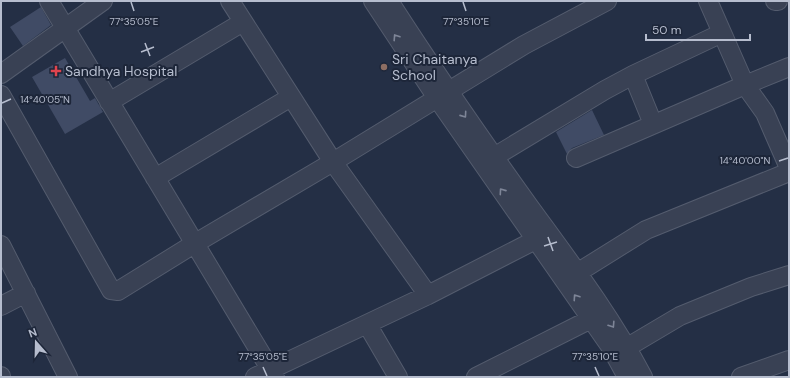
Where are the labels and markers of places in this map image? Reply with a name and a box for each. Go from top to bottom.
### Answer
place label: Sri Chaitanya School [392,50,477,84]
place label: Sandhya Hospital [65,62,177,80]
marker: Sri Chaitanya School [379,62,389,72]
marker: Sandhya Hospital [50,65,62,77]

